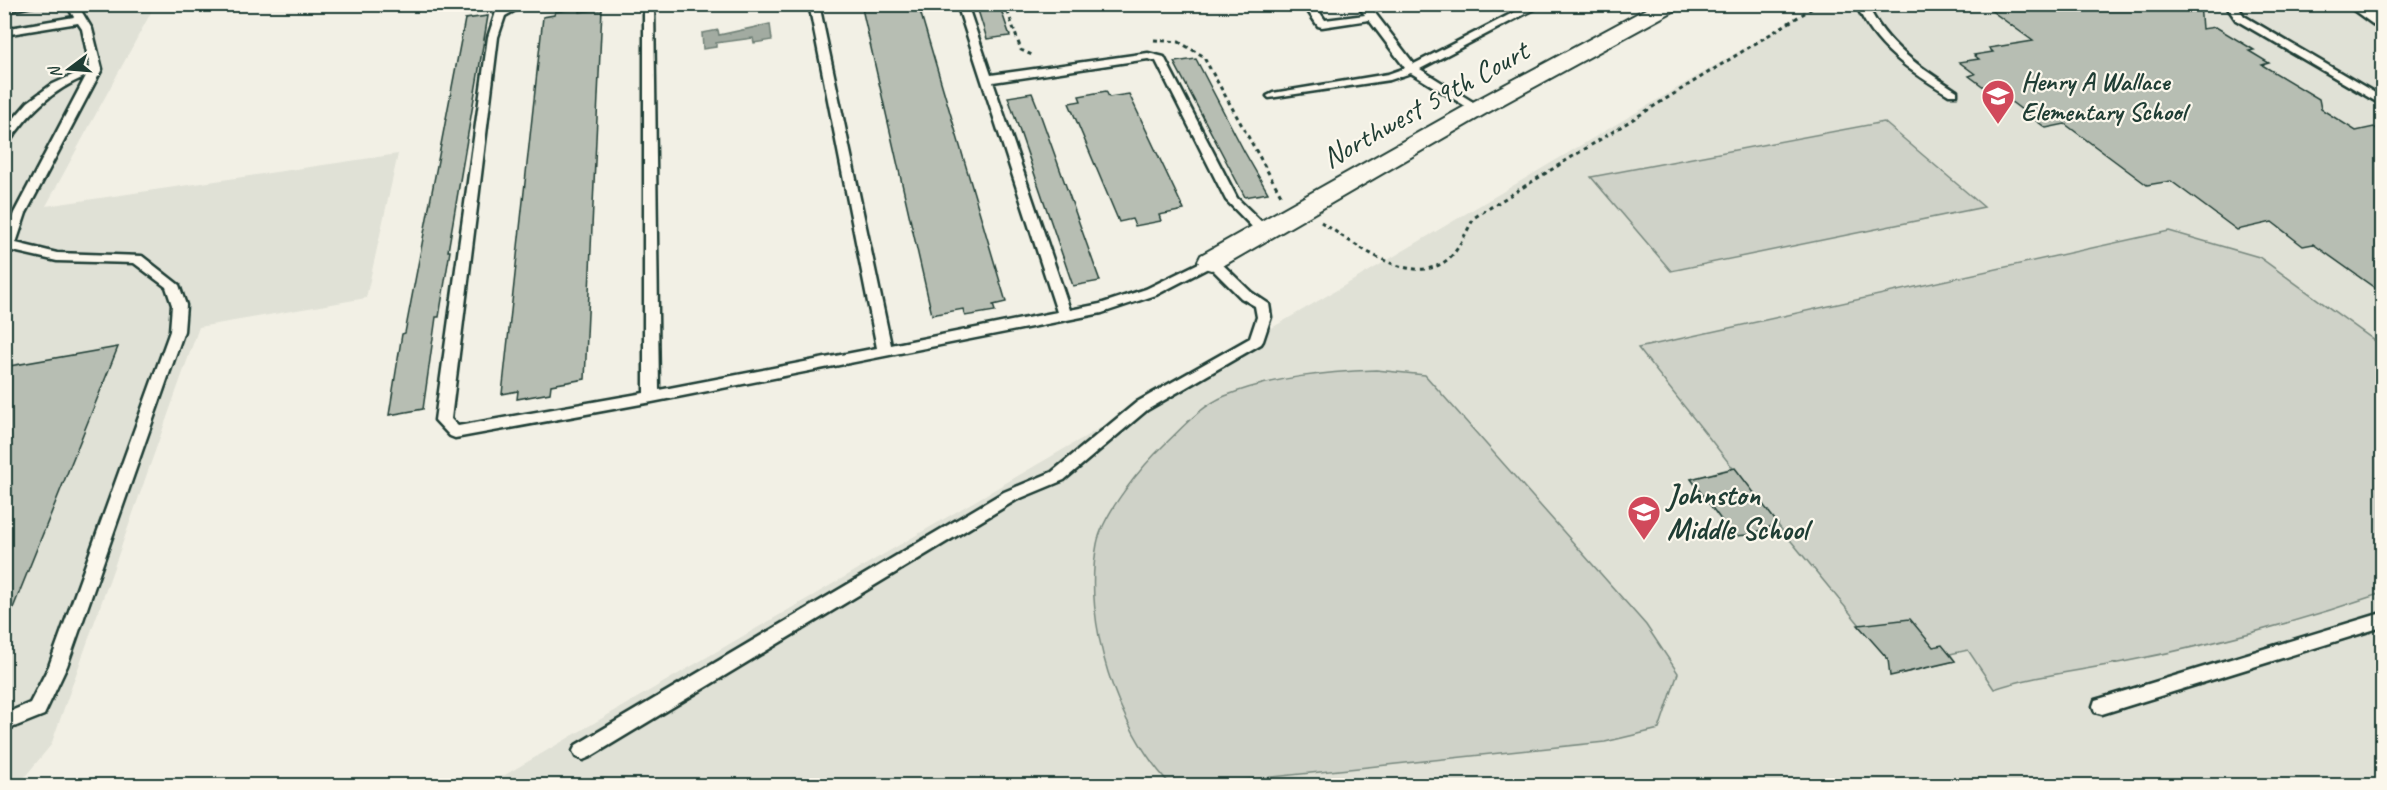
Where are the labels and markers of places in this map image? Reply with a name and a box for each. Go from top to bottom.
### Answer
place label: Henry A Wallace Elementary School [2021,65,2191,128]
school or university icon: Henry A Wallace Elementary School [1980,78,2016,125]
place label: Johnston Middle School [1665,476,1814,548]
school or university icon: Johnston Middle School [1626,494,1662,541]

